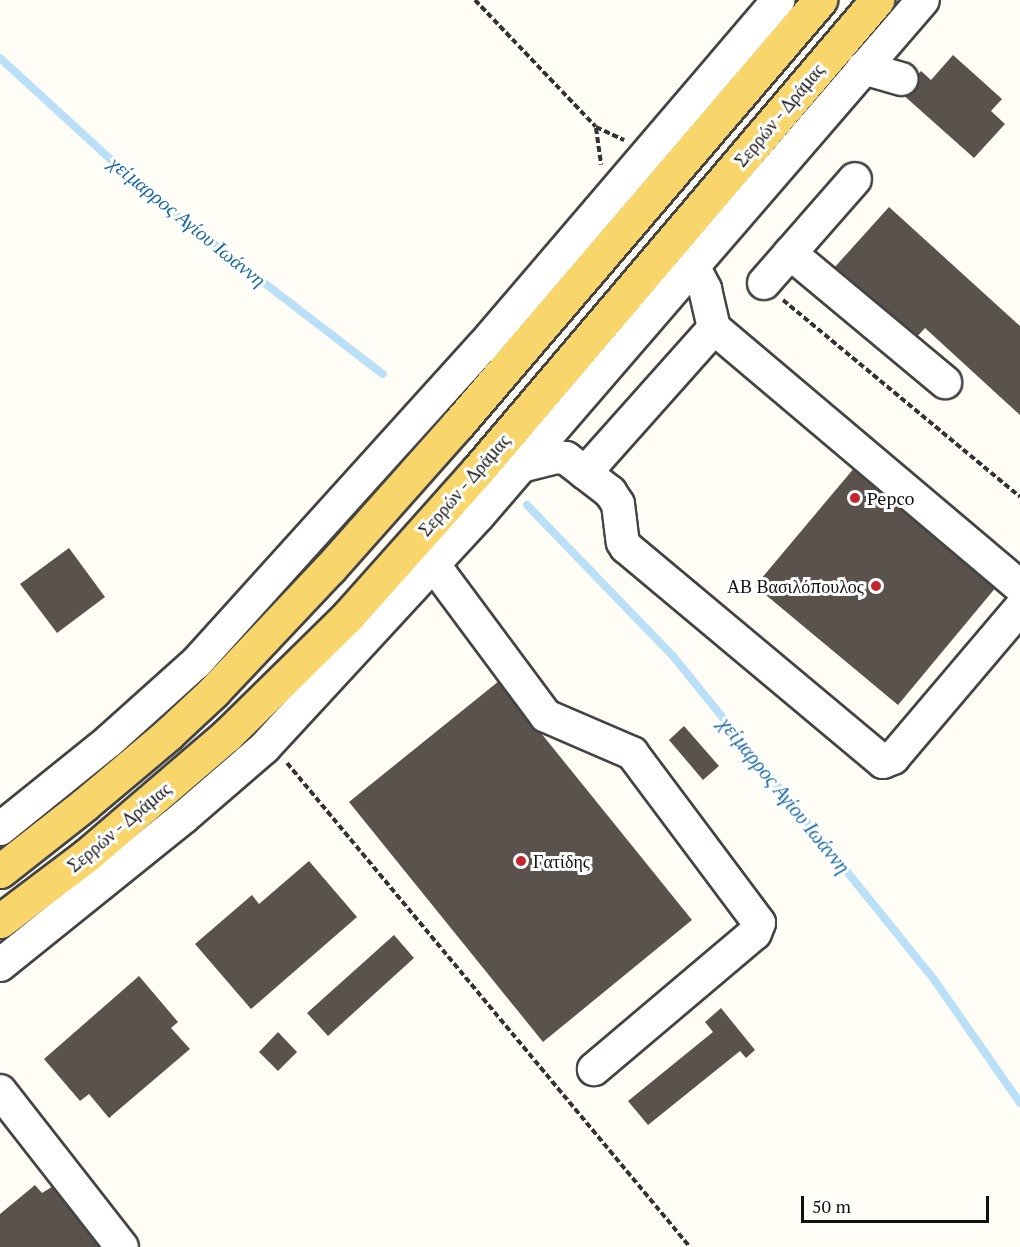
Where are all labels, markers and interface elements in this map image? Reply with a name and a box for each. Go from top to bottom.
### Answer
street label: Σερρών - Δράμας [729,59,829,171]
water label: χείμαρρος Αγίου Ιωάννη [105,151,271,291]
street label: Σερρών - Δράμας [413,429,515,541]
place label: Pepco [867,487,914,509]
marker: Pepco [848,491,862,505]
place label: ΑΒ Βασιλόπουλος [727,575,864,597]
marker: ΑΒ Βασιλόπουλος [869,579,883,593]
water label: χείμαρρος Αγίου Ιωάννη [715,712,855,878]
street label: Σερρών - Δράμας [63,777,175,877]
place label: Γατίδης [533,850,590,872]
marker: Γατίδης [514,854,528,868]
scale bar [804,1184,992,1222]
text: 50 m [812,1194,851,1218]

